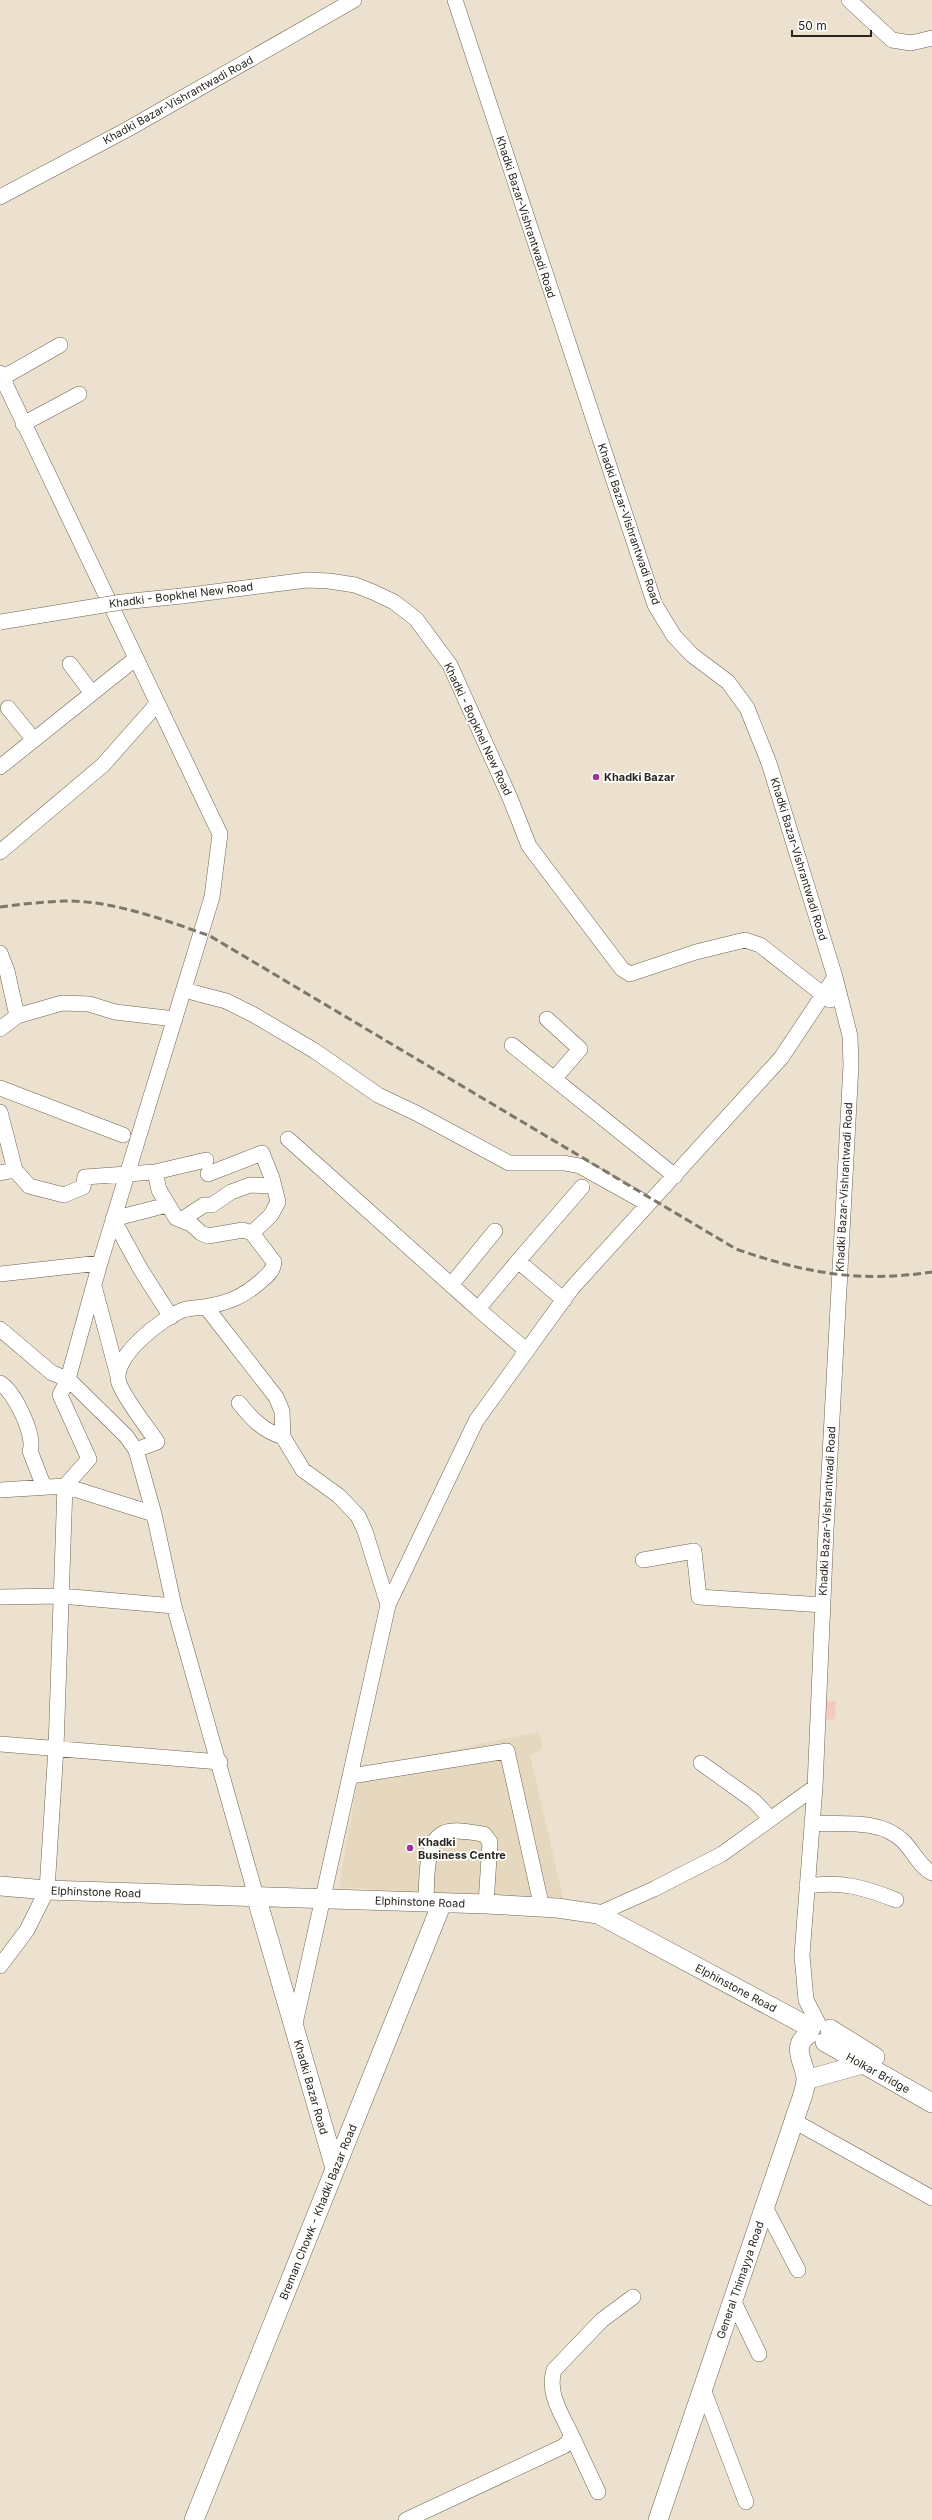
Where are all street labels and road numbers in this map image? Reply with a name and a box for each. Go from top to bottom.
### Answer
street label: Khadki Bazar-Vishrantwadi Road [100,53,256,147]
street label: Khadki Bazar-Vishrantwadi Road [493,134,559,300]
street label: Khadki Bazar-Vishrantwadi Road [595,441,663,607]
street label: Khadki - Bopkhel New Road [108,579,254,611]
street label: Khadki - Bopkhel New Road [441,660,515,798]
street label: Khadki Bazar-Vishrantwadi Road [767,776,831,942]
street label: Khadki Bazar-Vishrantwadi Road [833,1102,855,1272]
street label: Khadki Bazar-Vishrantwadi Road [816,1426,838,1596]
street label: Elphinstone Road [51,1883,141,1901]
street label: Elphinstone Road [375,1893,465,1911]
street label: Elphinstone Road [693,1961,779,2015]
street label: Khadki Bazar Road [291,2038,331,2136]
street label: Holkar Bridge [844,2050,912,2096]
street label: Breman Chowk - Khadki Bazar Road [276,2122,360,2302]
street label: General Thimayya Road [713,2219,767,2341]

